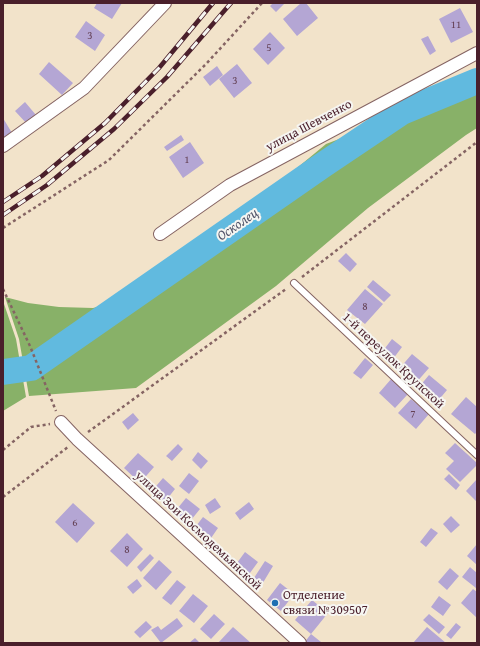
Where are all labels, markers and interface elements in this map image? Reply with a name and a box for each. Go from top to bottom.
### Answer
house number: 11 [451,18,461,32]
house number: 3 [87,29,93,43]
house number: 5 [266,41,272,55]
house number: 3 [232,74,238,88]
street label: улица Шевченко [263,97,355,155]
house number: 1 [184,153,190,167]
water label: Осколец [214,205,262,245]
house number: 8 [362,300,368,314]
street label: 1-й переулок Крупской [339,310,447,412]
house number: 7 [410,407,416,421]
street label: улица Зои Космодемьянской [131,468,265,594]
house number: 6 [72,516,78,530]
house number: 8 [124,543,130,557]
place label: Отделение связи №309507 [283,588,368,619]
marker: Отделение связи №309507 [270,598,280,608]

